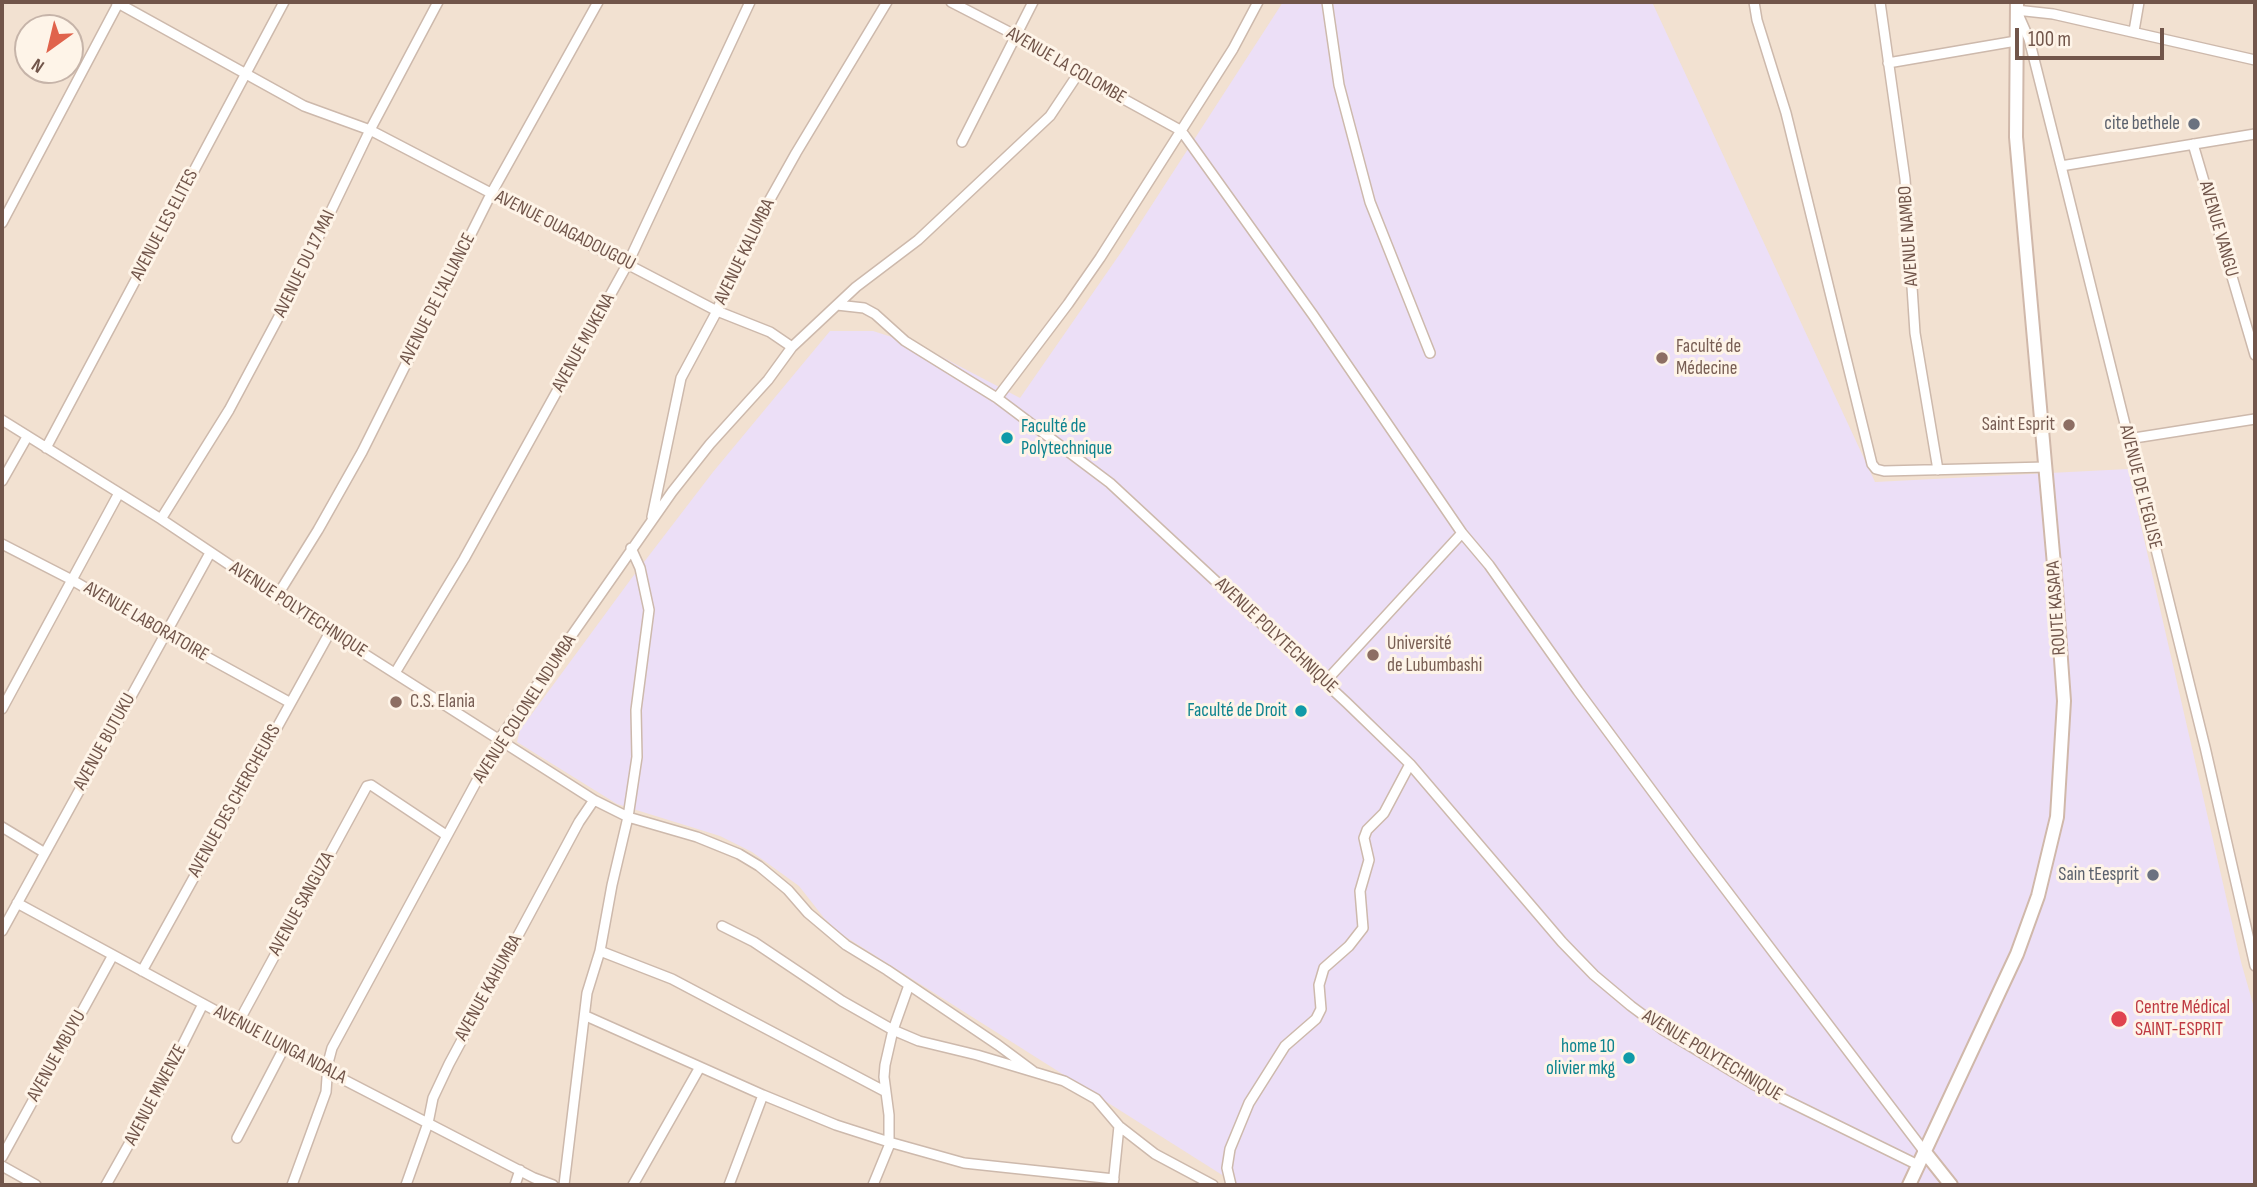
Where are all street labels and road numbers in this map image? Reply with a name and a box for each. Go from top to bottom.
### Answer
street label: AVENUE LA COLOMBE [1002,23,1130,109]
street label: AVENUE LES ELITES [126,166,204,284]
street label: AVENUE VANGU [2193,178,2243,280]
street label: AVENUE NAMBO [1894,185,1924,287]
street label: AVENUE OUAGADOUGOU [491,186,639,276]
street label: AVENUE KALUMBA [710,195,780,309]
street label: AVENUE DU 17 MAI [269,207,341,321]
street label: AVENUE DE L'ALLIANCE [395,230,481,368]
street label: AVENUE MUKENA [548,290,620,396]
street label: AVENUE DE L'EGLISE [2114,423,2166,551]
street label: AVENUE POLYTECHNIQUE [225,557,371,663]
street label: ROUTE KASAPA [2042,560,2072,656]
street label: AVENUE POLYTECHNIQUE [1210,573,1342,699]
street label: AVENUE LABORATOIRE [80,577,212,667]
street label: AVENUE COLONEL NDUMBA [469,631,581,787]
street label: AVENUE BUTUKU [69,690,141,794]
street label: AVENUE DES CHERCHEURS [184,721,286,881]
street label: AVENUE SANGUZA [264,848,340,960]
street label: AVENUE KAHUMBA [451,931,527,1045]
street label: AVENUE ILUNGA NDALA [210,1001,350,1089]
street label: AVENUE POLYTECHNIQUE [1638,1005,1786,1107]
street label: AVENUE MBUYU [23,1007,91,1105]
street label: AVENUE MWENZE [120,1041,192,1149]

